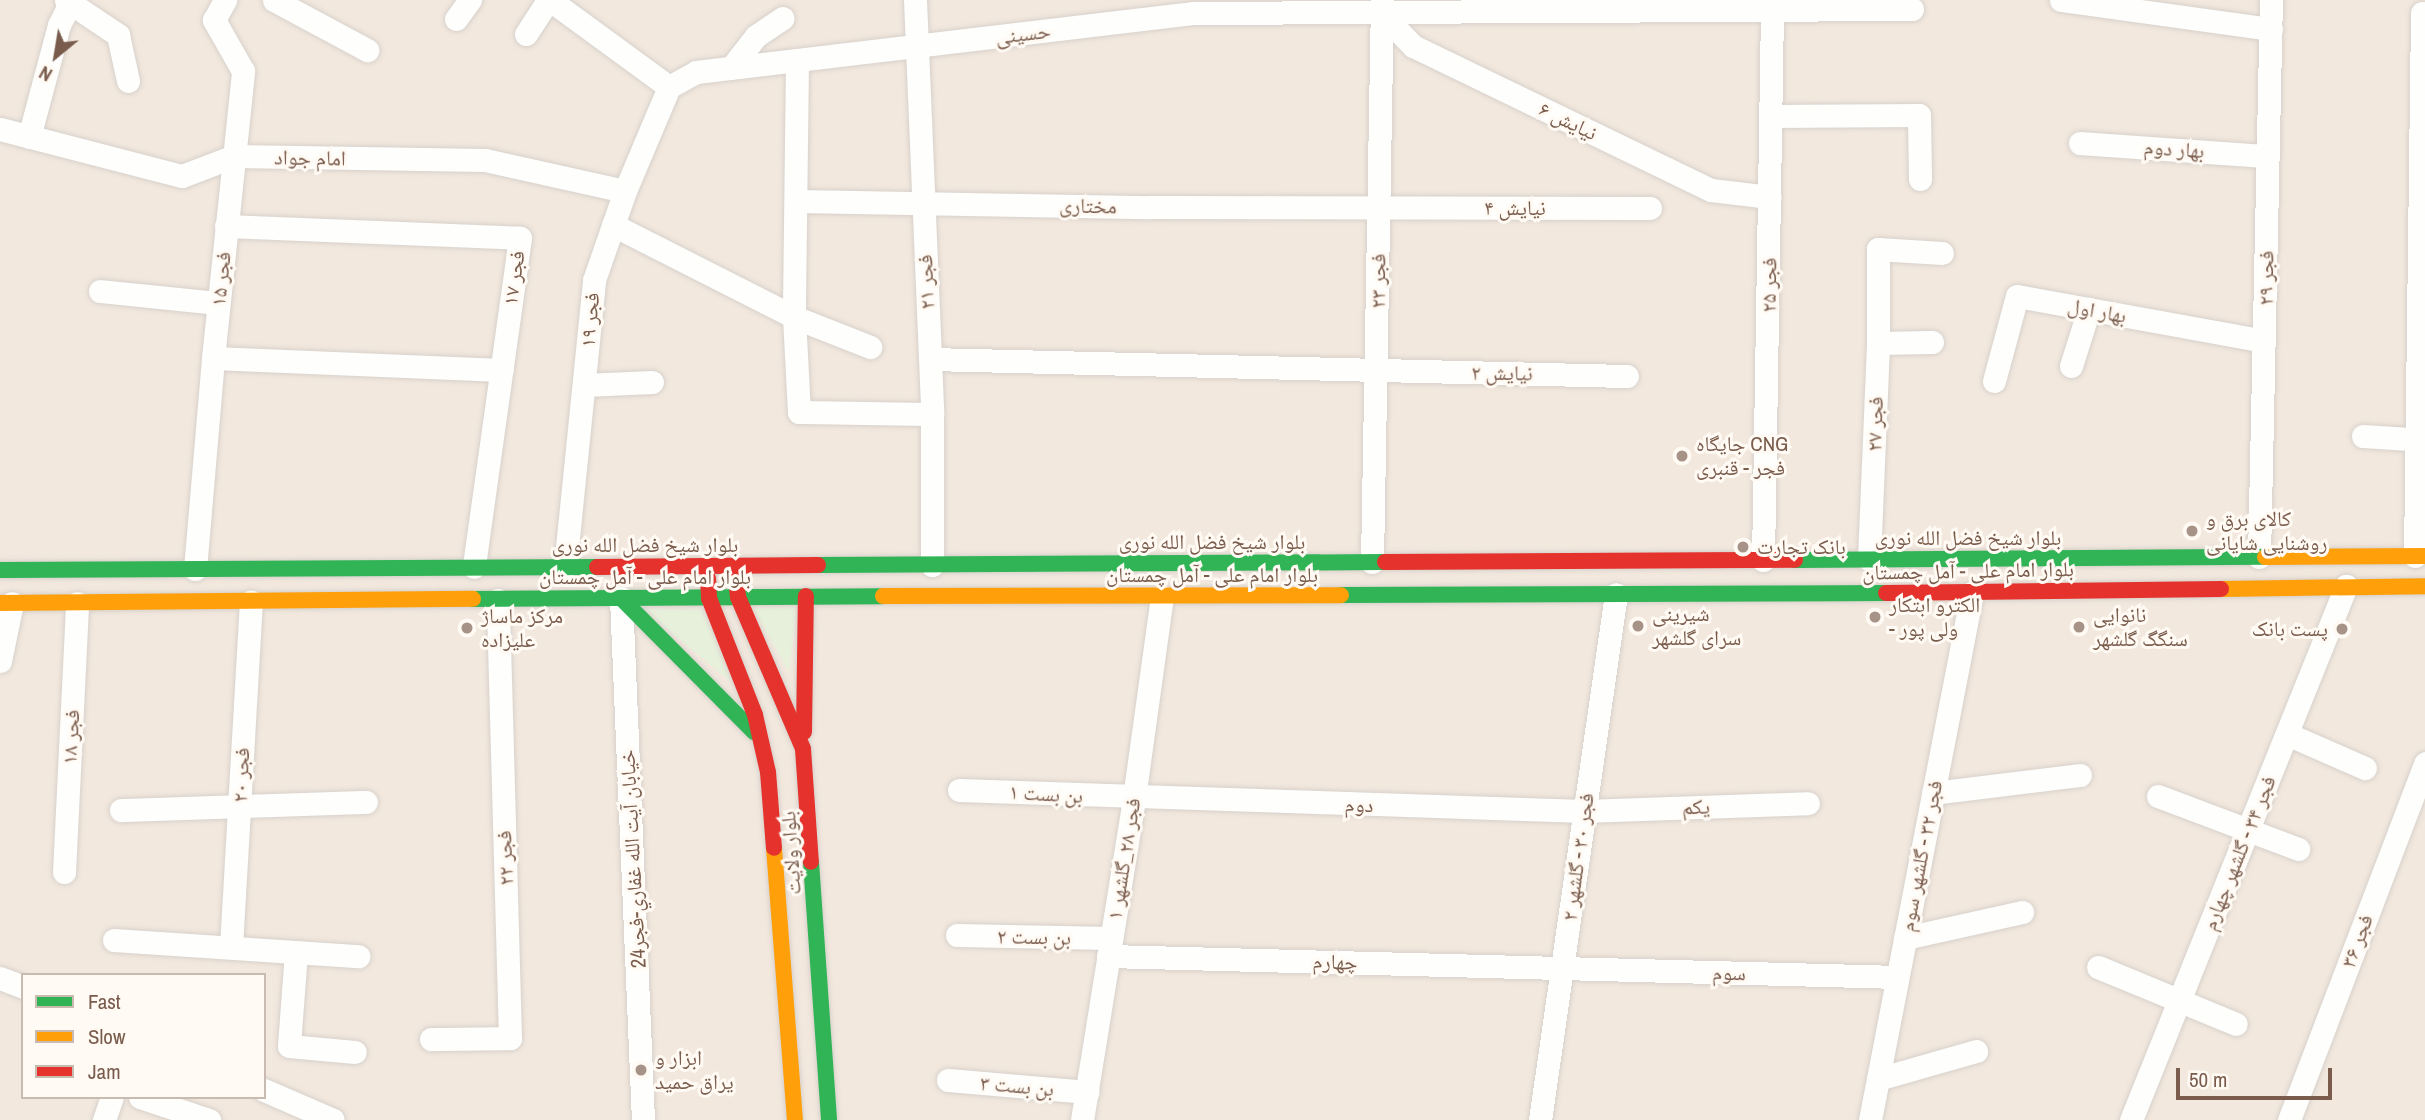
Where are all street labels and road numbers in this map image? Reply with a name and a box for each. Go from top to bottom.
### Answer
street label: حسینی [994,18,1052,50]
street label: نیایش ۶ [1535,96,1601,146]
street label: بهار دوم [2143,134,2205,164]
street label: امام جواد [274,145,346,171]
street label: مختاری [1059,193,1117,219]
street label: نیایش ۴ [1484,195,1546,221]
street label: فجر ۱۷ [498,249,530,307]
street label: فجر ۱۵ [206,250,236,308]
street label: فجر ۲۹ [2253,250,2279,306]
street label: فجر ۲۳ [1365,253,1391,309]
street label: فجر ۲۱ [912,254,940,310]
street label: فجر ۲۵ [1756,257,1782,313]
street label: فجر ۱۹ [575,292,605,348]
street label: بهار اول [2066,293,2128,329]
street label: نیایش ۲ [1471,360,1533,386]
street label: فجر ۲۷ [1861,396,1889,452]
street label: بلوار شیخ فضل الله نوری [1875,525,2061,551]
street label: بلوار شیخ فضل الله نوری [1119,529,1305,555]
street label: بلوار شیخ فضل الله نوری [552,532,738,558]
street label: بلوار امام علی - آمل چمستان [1862,557,2074,585]
street label: بلوار امام علی - آمل چمستان [1106,562,1318,588]
street label: بلوار امام علی - آمل چمستان [539,564,751,590]
street label: فجر ۱۸ [57,709,85,765]
street label: فجر ۲۰ [227,747,255,803]
street label: خيابان آيت الله غفاري-فجر24 [615,749,651,969]
street label: فجر ۳۴ - گلشهر چهارم [2197,772,2281,934]
street label: فجر ۳۲ - گلشهر سوم [1894,778,1948,934]
street label: بن بست ۱ [1008,779,1084,809]
street label: دوم [1344,792,1374,818]
street label: فجر ۳۰ - گلشهر ۲ [1557,792,1599,922]
street label: یکم [1682,794,1710,820]
street label: فجر ۲۸_گلشهر ۱ [1102,796,1146,922]
street label: بلوار ولایت [776,810,806,896]
street label: فجر ۲۲ [491,830,519,886]
street label: فجر ۳۶ [2335,911,2379,971]
street label: بن بست ۲ [997,924,1071,950]
street label: چهارم [1312,949,1358,975]
street label: سوم [1712,960,1746,986]
street label: بن بست ۳ [979,1070,1055,1102]

